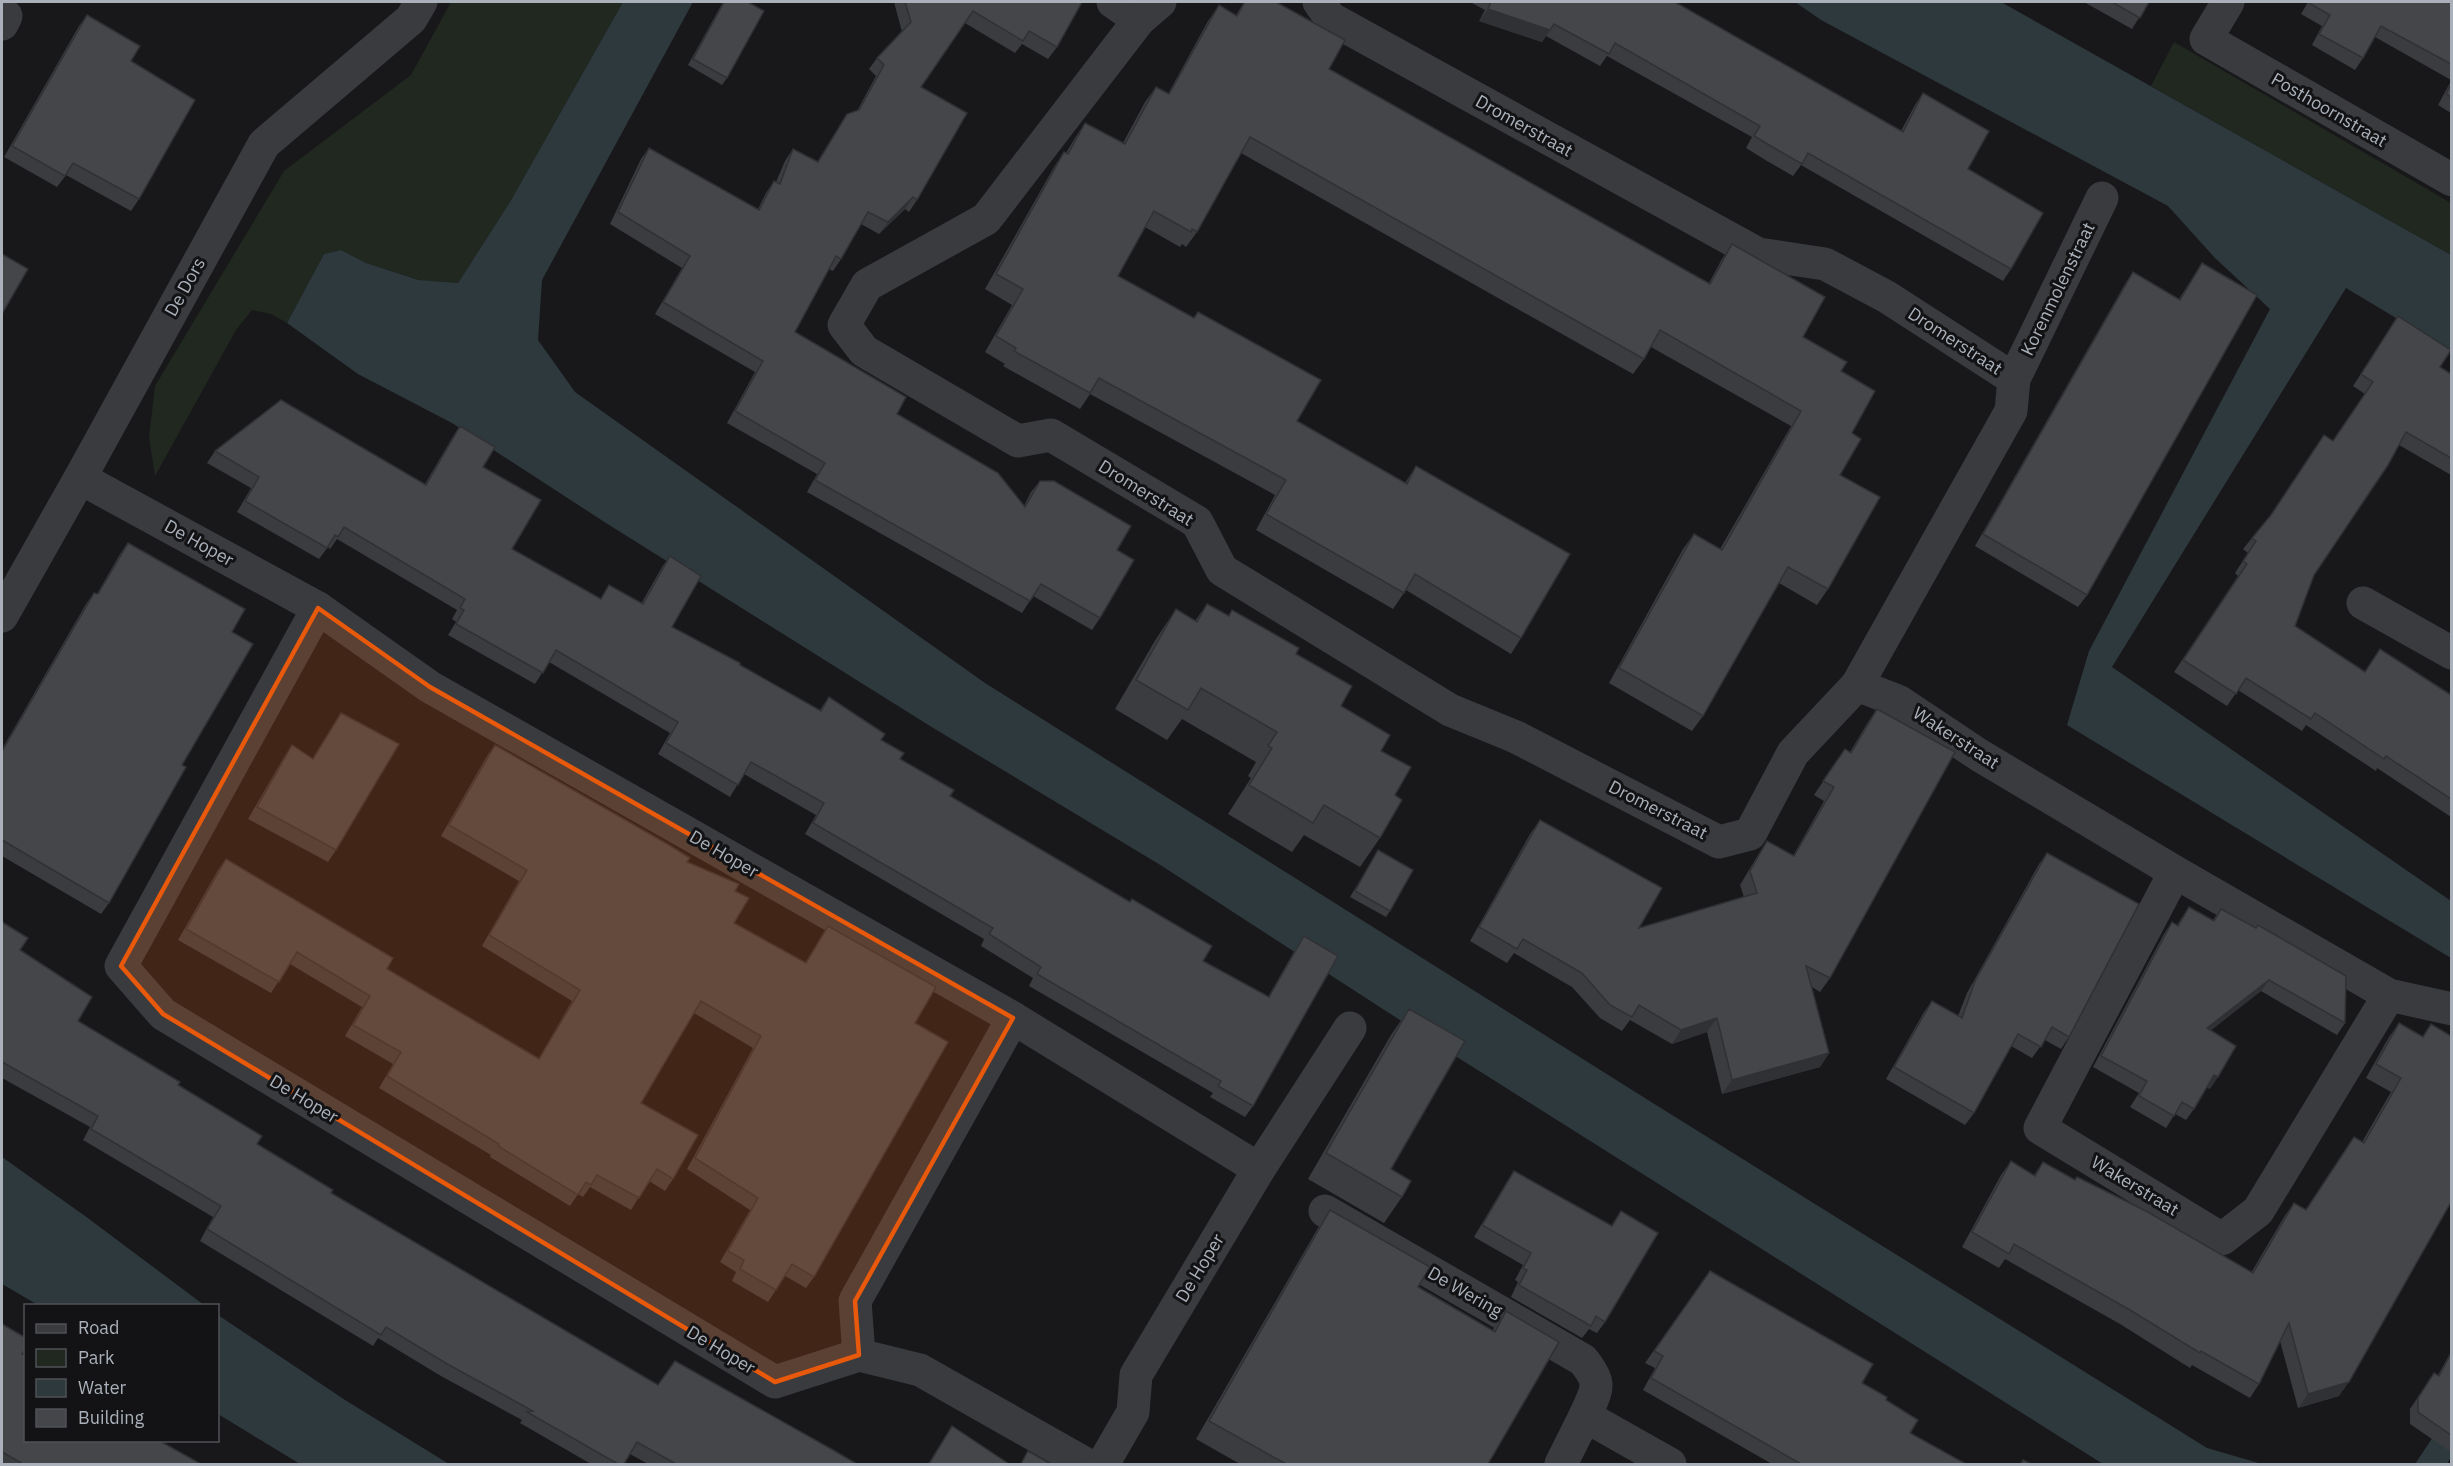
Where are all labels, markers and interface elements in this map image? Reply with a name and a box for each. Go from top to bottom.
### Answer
street label: Posthoornstraat [2267,67,2391,152]
street label: Dromerstraat [1471,89,1577,162]
street label: Korenmolenstraat [2015,218,2100,359]
street label: De Dors [159,253,210,320]
street label: Dromerstraat [1904,302,2007,380]
street label: Dromerstraat [1094,454,1198,531]
street label: De Hoper [160,514,238,571]
street label: Wakerstraat [1909,701,2004,774]
street label: Dromerstraat [1605,775,1712,844]
street label: De Hoper [686,825,763,883]
street label: De Hoper [266,1069,343,1128]
street label: Wakerstraat [2087,1150,2183,1221]
street label: De Hoper [1170,1229,1229,1306]
street label: De Wering [1424,1261,1507,1322]
legend [24,1304,219,1442]
text: Road [78,1316,119,1339]
street label: De Hoper [683,1320,760,1379]
text: Park [78,1346,115,1369]
text: Water [78,1376,127,1399]
text: Building [78,1406,145,1429]

